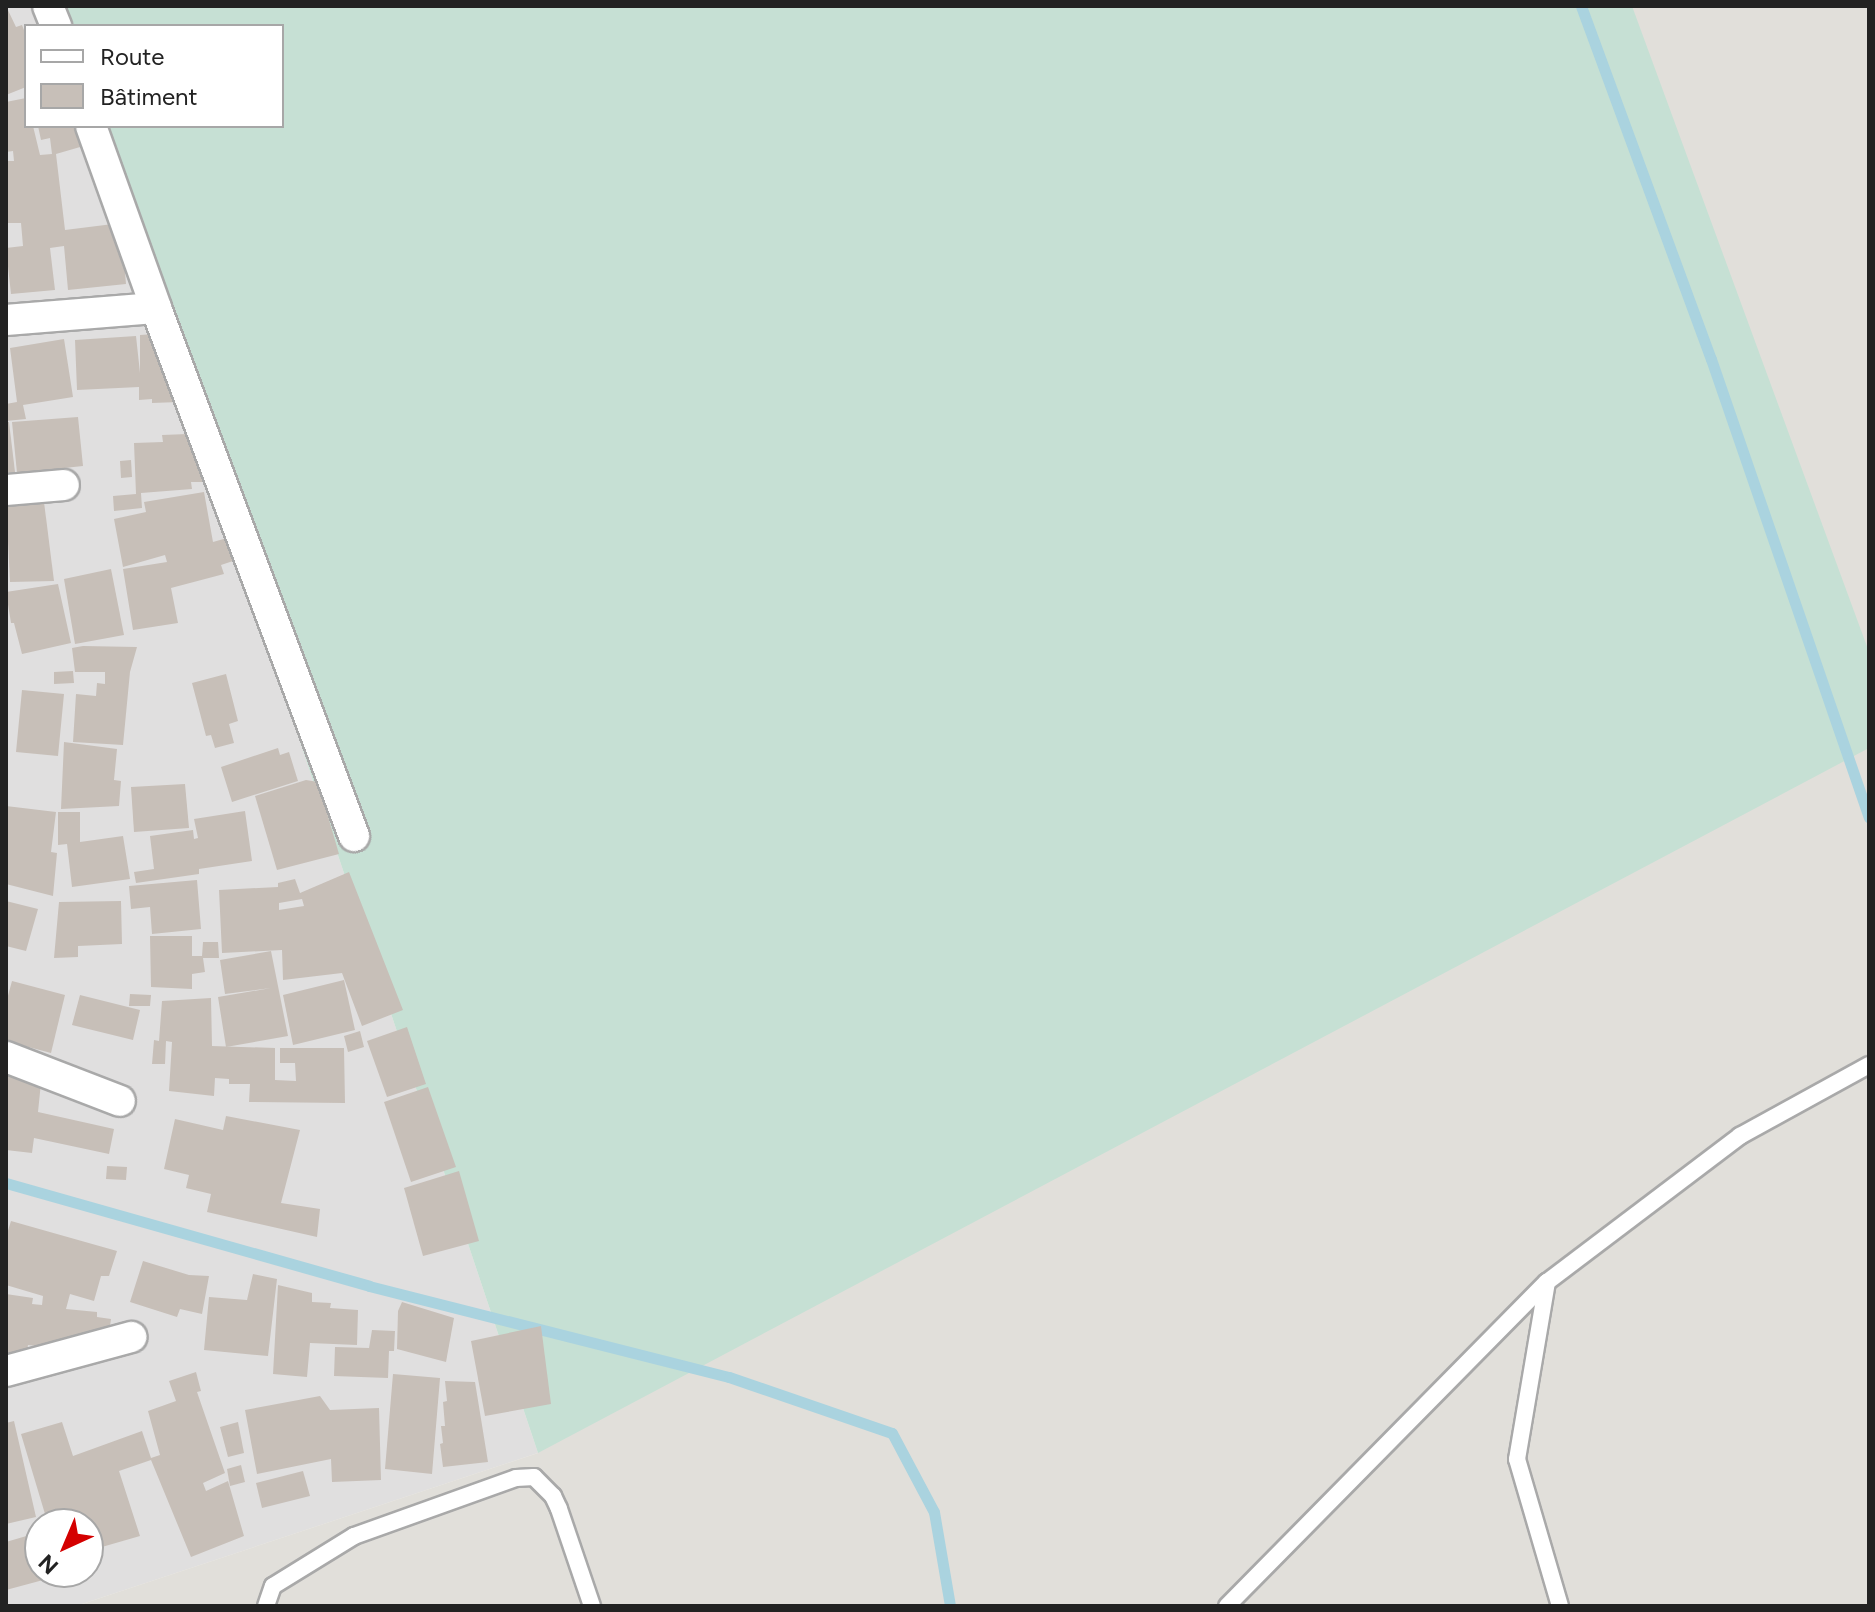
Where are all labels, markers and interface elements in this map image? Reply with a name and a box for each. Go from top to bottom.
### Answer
legend [24,24,284,128]
text: Route [100,42,164,71]
text: Bâtiment [100,82,198,111]
north arrow [24,1508,104,1588]
text: N [33,1549,64,1580]

